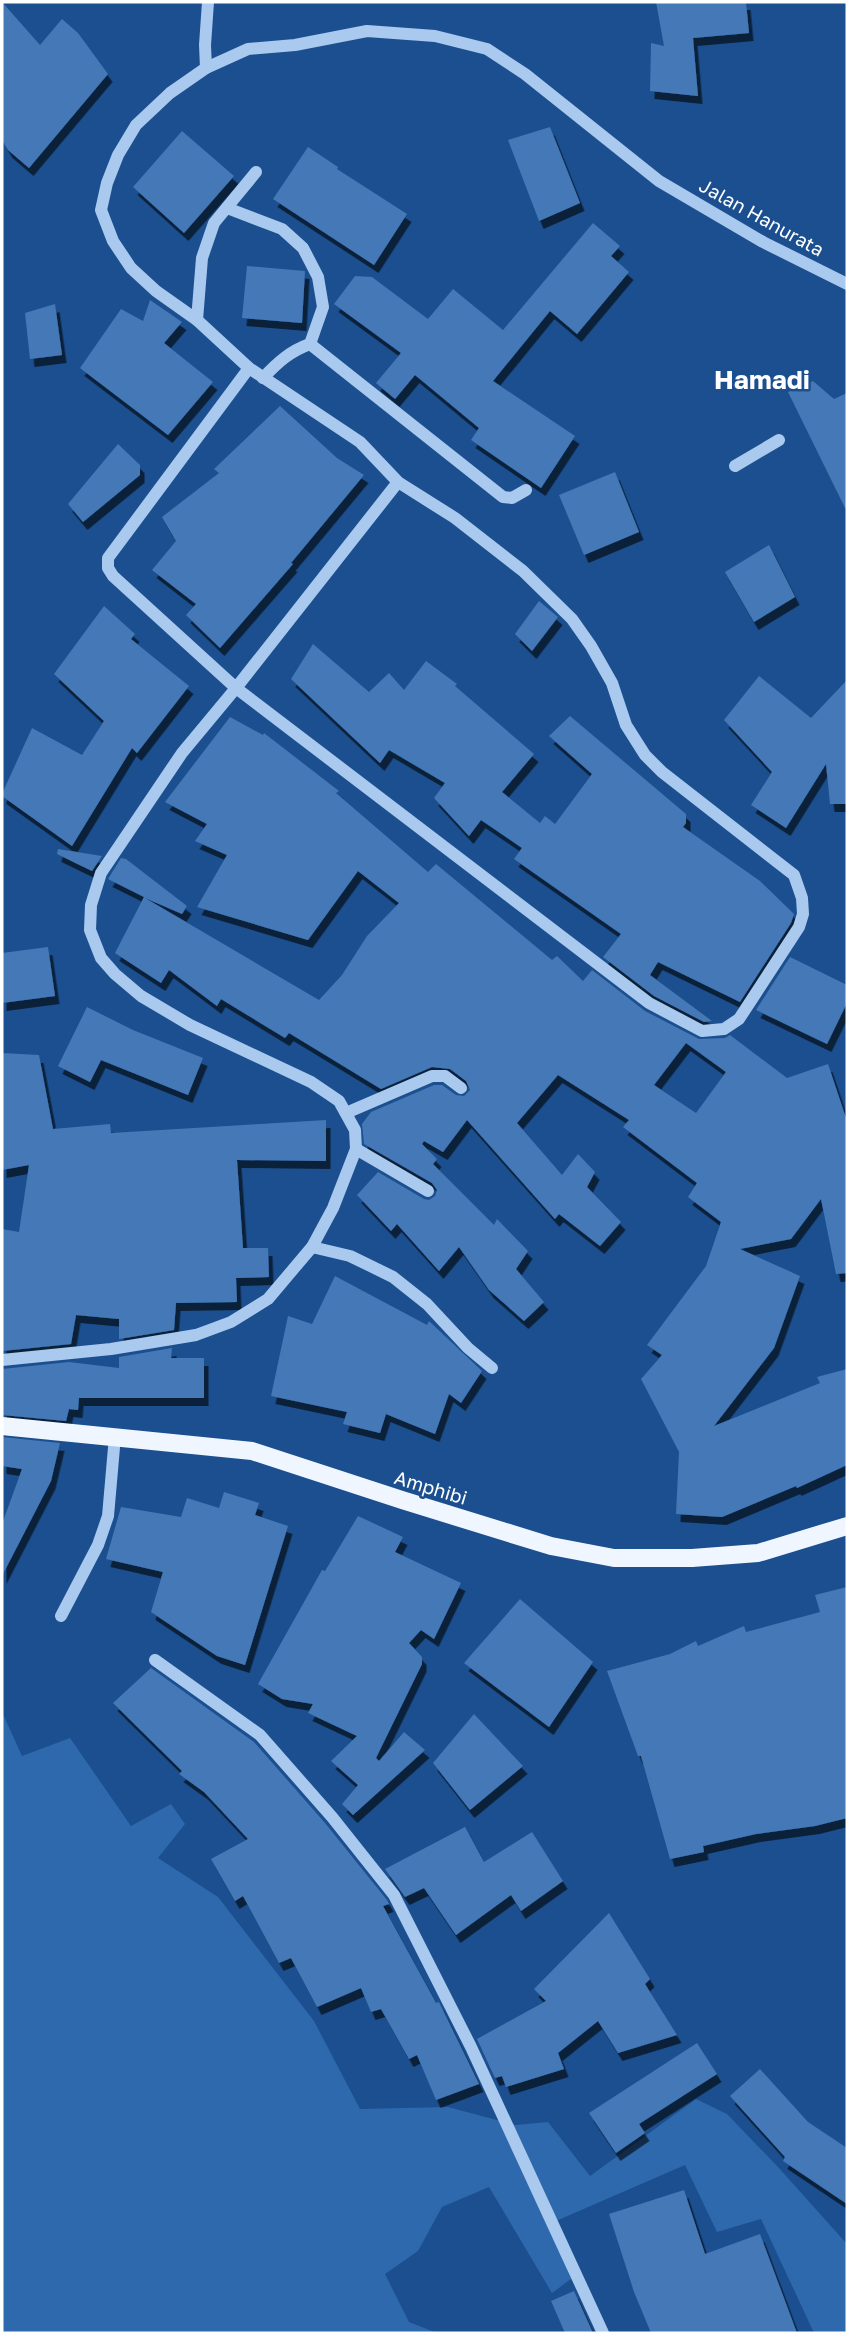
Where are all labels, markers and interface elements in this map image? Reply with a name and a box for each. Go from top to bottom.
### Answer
street label: Jalan Hanurata [696,173,828,261]
district label: Hamadi [714,364,810,395]
street label: Amphibi [392,1465,470,1509]

